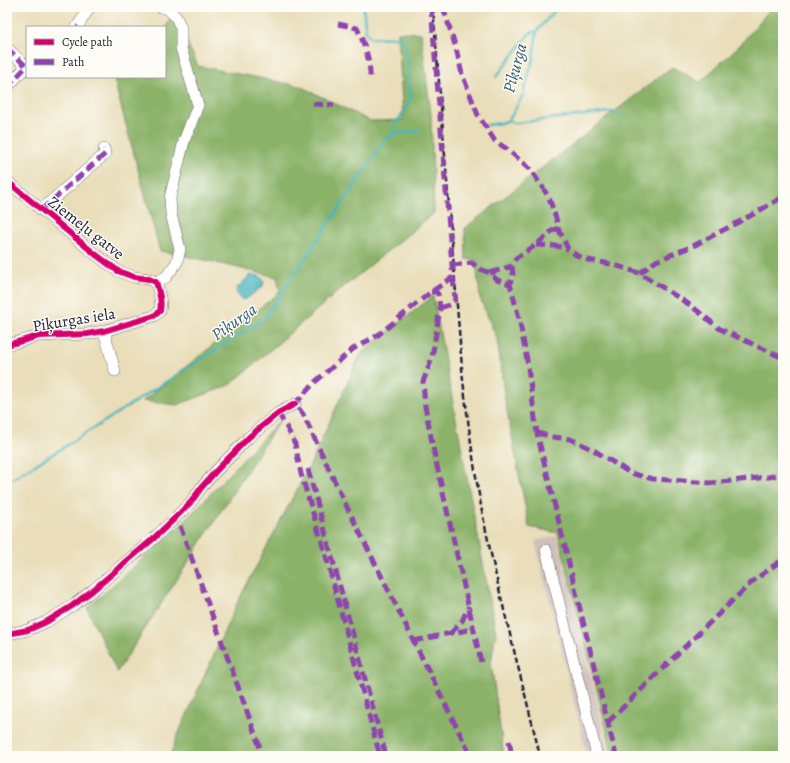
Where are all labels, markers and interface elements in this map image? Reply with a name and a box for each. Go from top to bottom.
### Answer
legend [26,26,166,78]
text: Cycle path [62,34,113,50]
water label: Piķurga [497,41,533,95]
text: Path [62,54,85,70]
street label: Ziemeļu gatve [43,191,129,265]
water label: Piķurga [207,298,261,346]
street label: Piķurgas iela [31,302,118,337]

